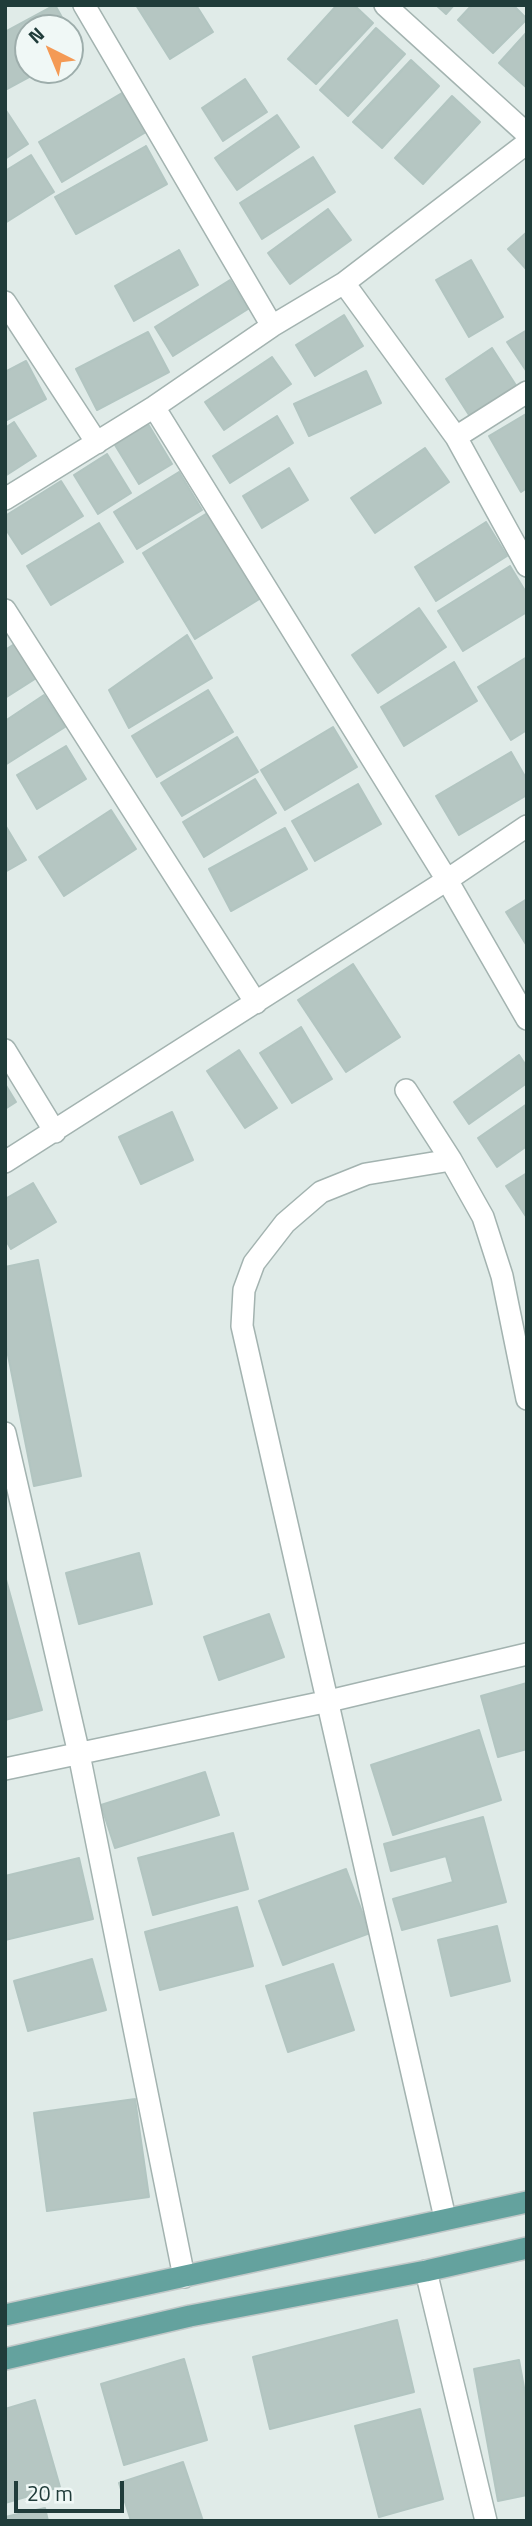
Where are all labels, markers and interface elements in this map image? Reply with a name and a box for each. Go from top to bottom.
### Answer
north arrow [14,14,84,84]
text: N [21,20,50,50]
scale bar [18,2466,128,2510]
text: 20 m [27,2477,73,2509]

